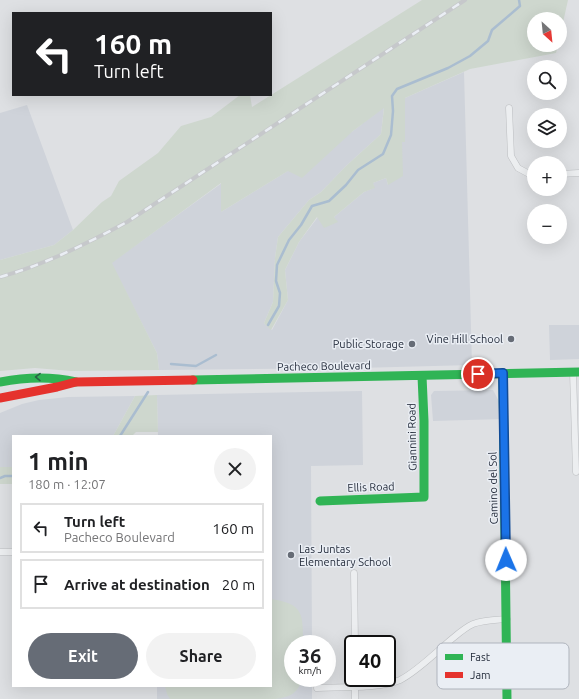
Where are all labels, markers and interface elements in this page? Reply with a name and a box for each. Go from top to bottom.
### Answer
north arrow [527,12,567,52]
map controls [527,12,567,244]
icon: left [28,28,80,80]
text: 160 m [94,28,172,59]
button: search [527,60,567,100]
text: Turn left [94,61,164,81]
button: layers [527,108,567,148]
button: + [527,156,567,196]
button: − [527,204,567,244]
place label: Vine Hill School [427,333,503,345]
marker: Vine Hill School [506,334,516,344]
place label: Public Storage [333,338,404,350]
marker: Public Storage [407,339,417,349]
pin [461,357,495,391]
street label: Pacheco Boulevard [277,359,371,373]
icon: arrive [467,363,489,385]
one-way arrow [35,373,41,381]
street label: Giannini Road [405,403,419,471]
text: 1 min [28,448,89,475]
button: close [214,448,256,490]
street label: Camino del Sol [486,451,500,525]
text: 180 m · 12:07 [28,477,106,491]
street label: Ellis Road [347,480,395,494]
text: Turn left [64,513,125,530]
icon: left [30,517,52,539]
text: 160 m [212,520,254,537]
text: Pacheco Boulevard [64,530,175,544]
position arrow [485,539,527,581]
place label: Las Juntas Elementary School [299,543,391,568]
marker: Las Juntas Elementary School [286,550,296,560]
icon: arrive [30,573,52,595]
text: Arrive at destination [64,576,210,593]
text: 20 m [222,576,255,593]
button: Exit [28,633,138,679]
button: Share [146,633,256,679]
speed limit sign: 40 [344,635,396,687]
legend [437,643,569,689]
text: 36 [299,644,321,667]
text: Fast [470,651,491,663]
text: km/h [298,665,322,676]
text: Jam [470,669,491,681]

